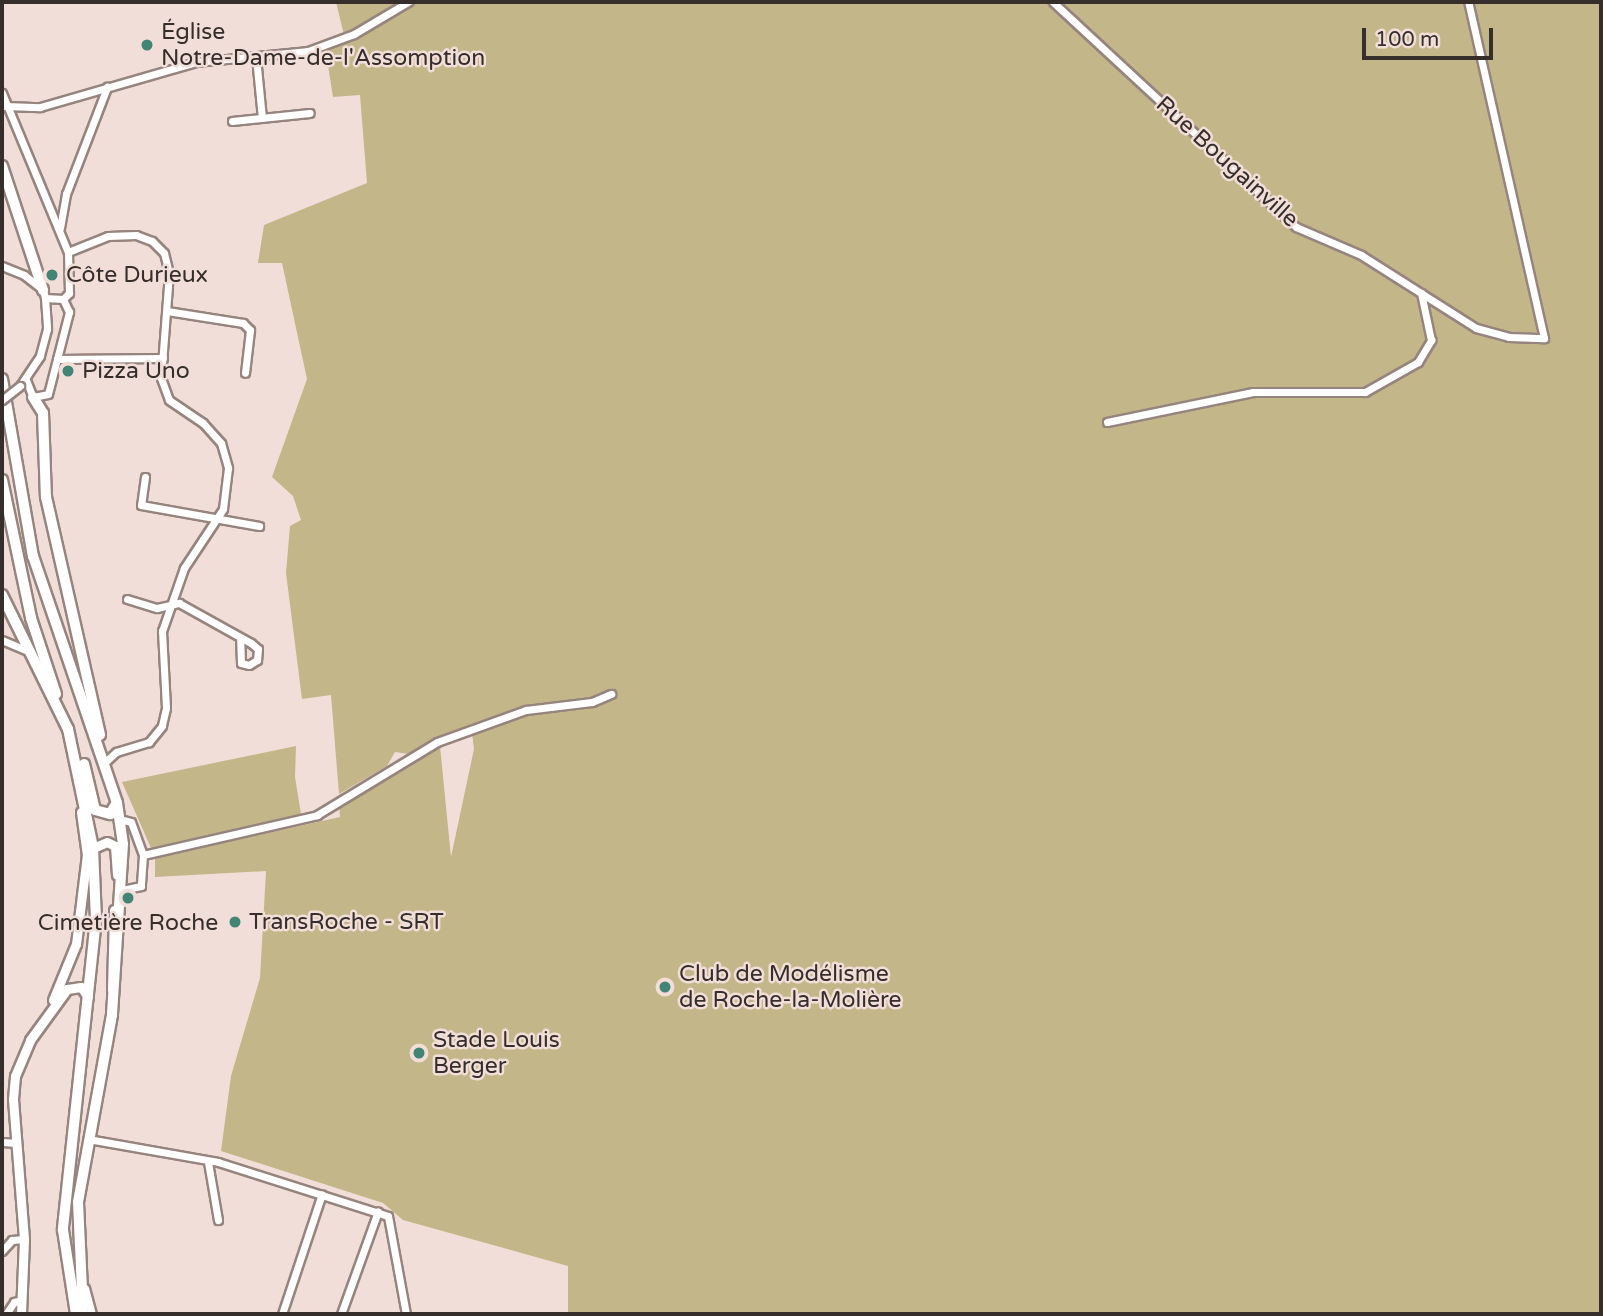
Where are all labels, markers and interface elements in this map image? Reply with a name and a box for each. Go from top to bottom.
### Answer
scale bar [1365,14,1496,58]
place label: Église Notre-Dame-de-l'Assomption [161,18,485,72]
text: 100 m [1375,27,1439,52]
marker: Église Notre-Dame-de-l'Assomption [139,37,155,53]
street label: Rue Bougainville [1150,91,1304,233]
place label: Côte Durieux [66,261,208,289]
marker: Côte Durieux [44,267,60,283]
place label: Pizza Uno [82,357,190,385]
marker: Pizza Uno [60,363,76,379]
marker: Cimetière Roche [120,890,136,906]
place label: TransRoche - SRT [249,908,444,936]
place label: Cimetière Roche [38,909,218,937]
marker: TransRoche - SRT [227,914,243,930]
place label: Club de Modélisme de Roche-la-Molière [679,960,901,1014]
marker: Club de Modélisme de Roche-la-Molière [657,979,673,995]
place label: Stade Louis Berger [433,1026,560,1080]
marker: Stade Louis Berger [411,1045,427,1061]

